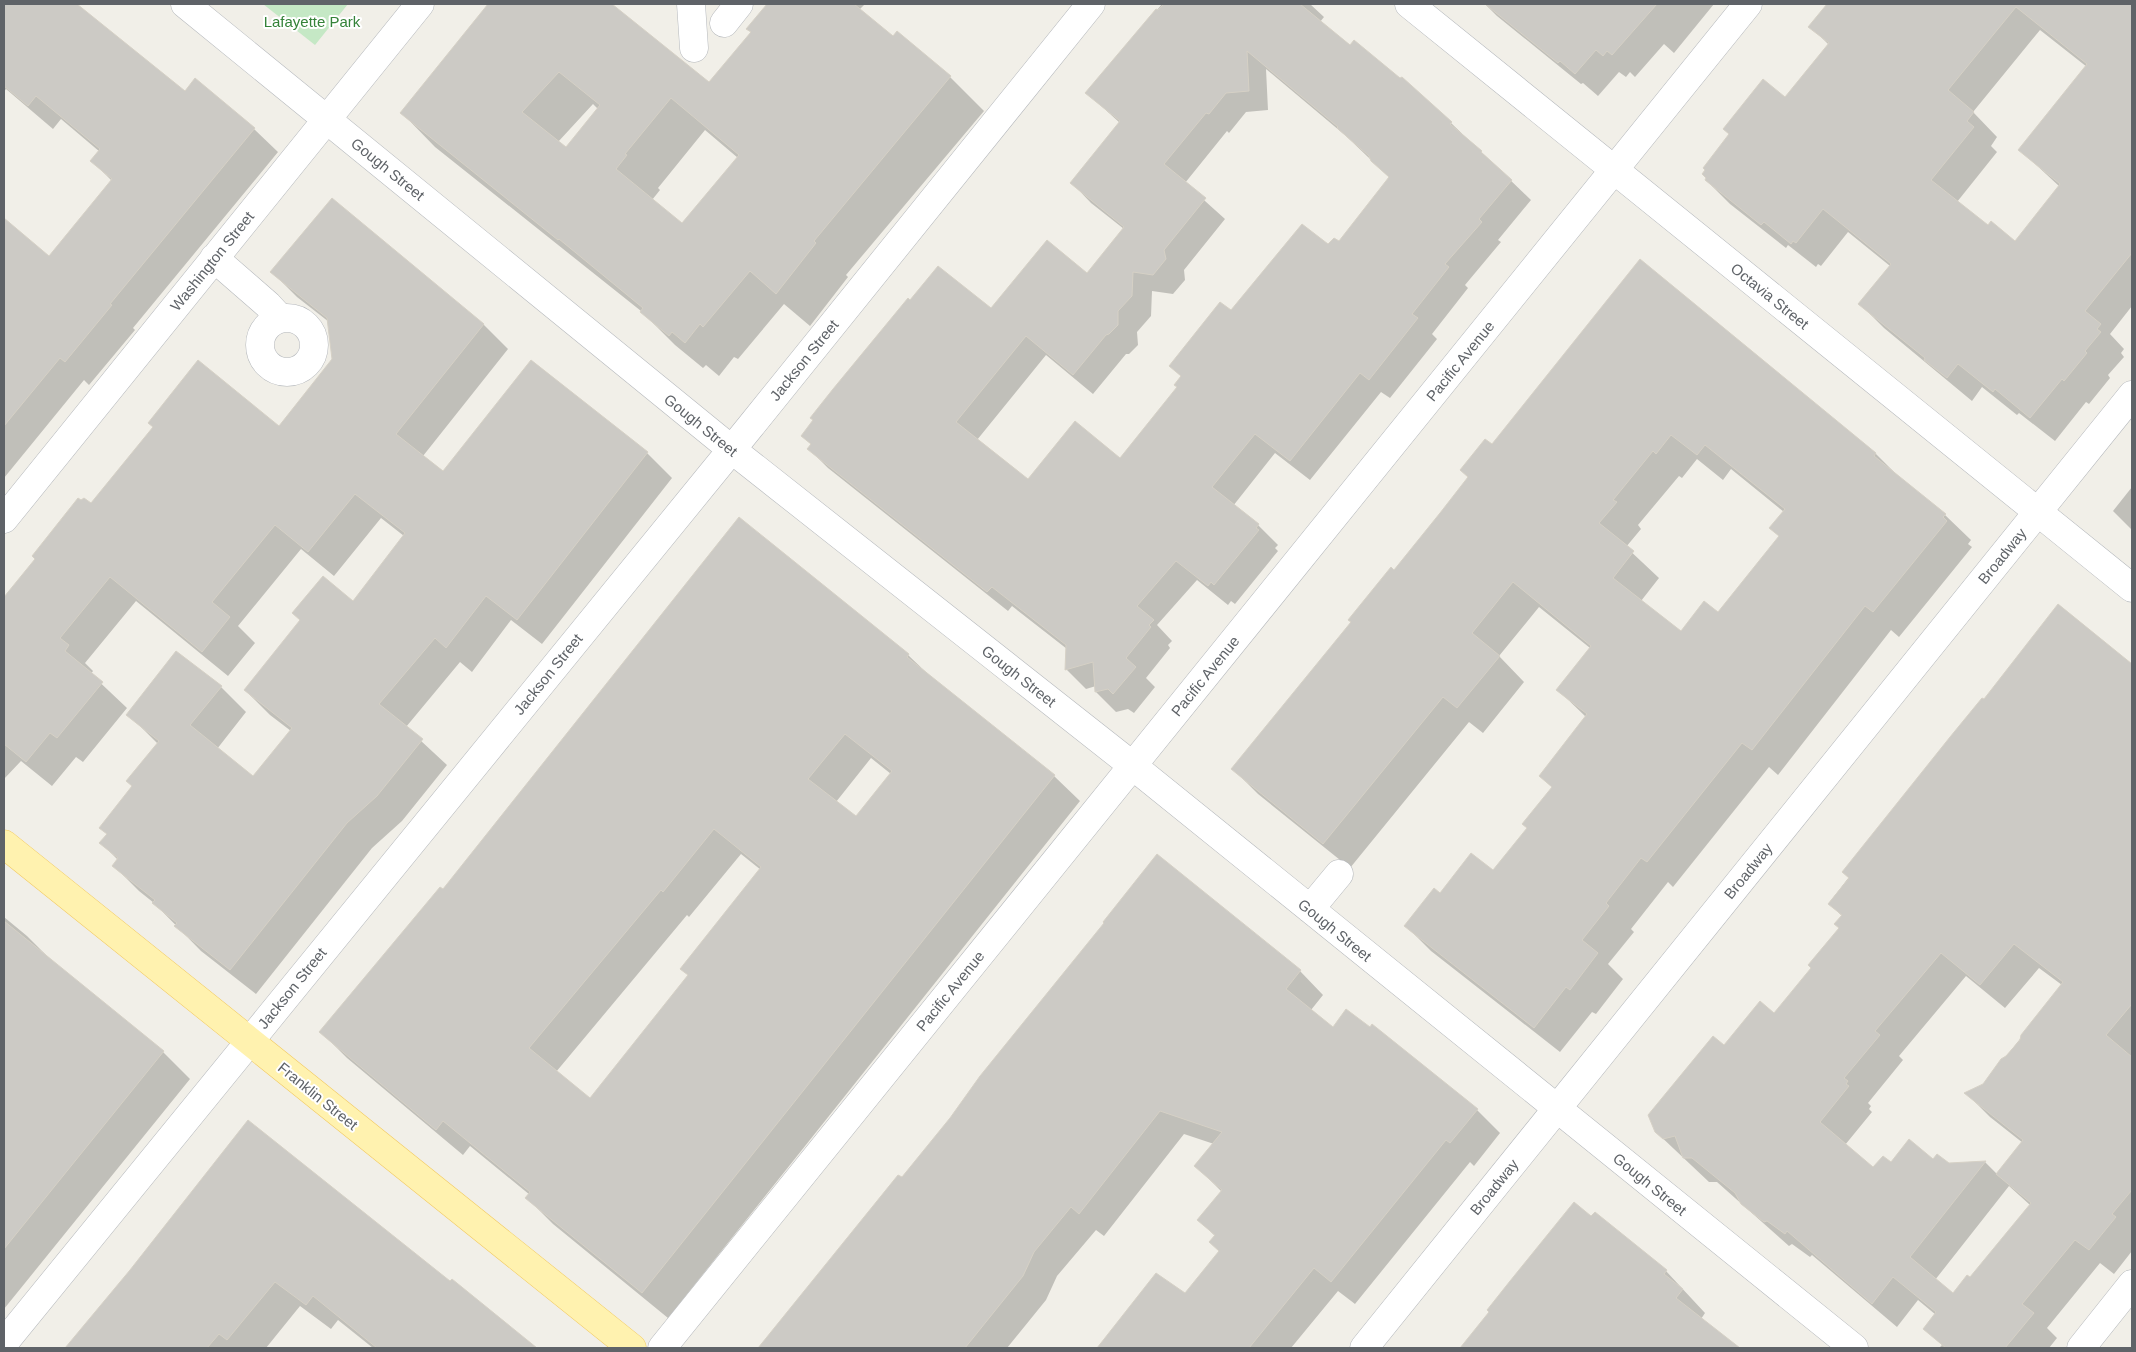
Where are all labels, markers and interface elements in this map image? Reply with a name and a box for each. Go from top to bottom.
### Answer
park label: Lafayette Park [264,13,361,30]
street label: Gough Street [348,134,429,204]
street label: Washington Street [167,207,258,314]
street label: Octavia Street [1728,259,1813,333]
street label: Jackson Street [766,315,842,404]
street label: Pacific Avenue [1423,318,1497,404]
street label: Gough Street [661,390,742,460]
street label: Broadway [1974,524,2030,587]
street label: Jackson Street [510,629,586,718]
street label: Pacific Avenue [1168,633,1242,719]
street label: Gough Street [979,642,1060,711]
street label: Broadway [1720,839,1776,902]
street label: Gough Street [1295,895,1376,965]
street label: Jackson Street [254,943,330,1032]
street label: Pacific Avenue [913,948,987,1034]
street label: Franklin Street [275,1059,362,1134]
street label: Gough Street [1610,1149,1691,1219]
street label: Broadway [1466,1155,1522,1218]

